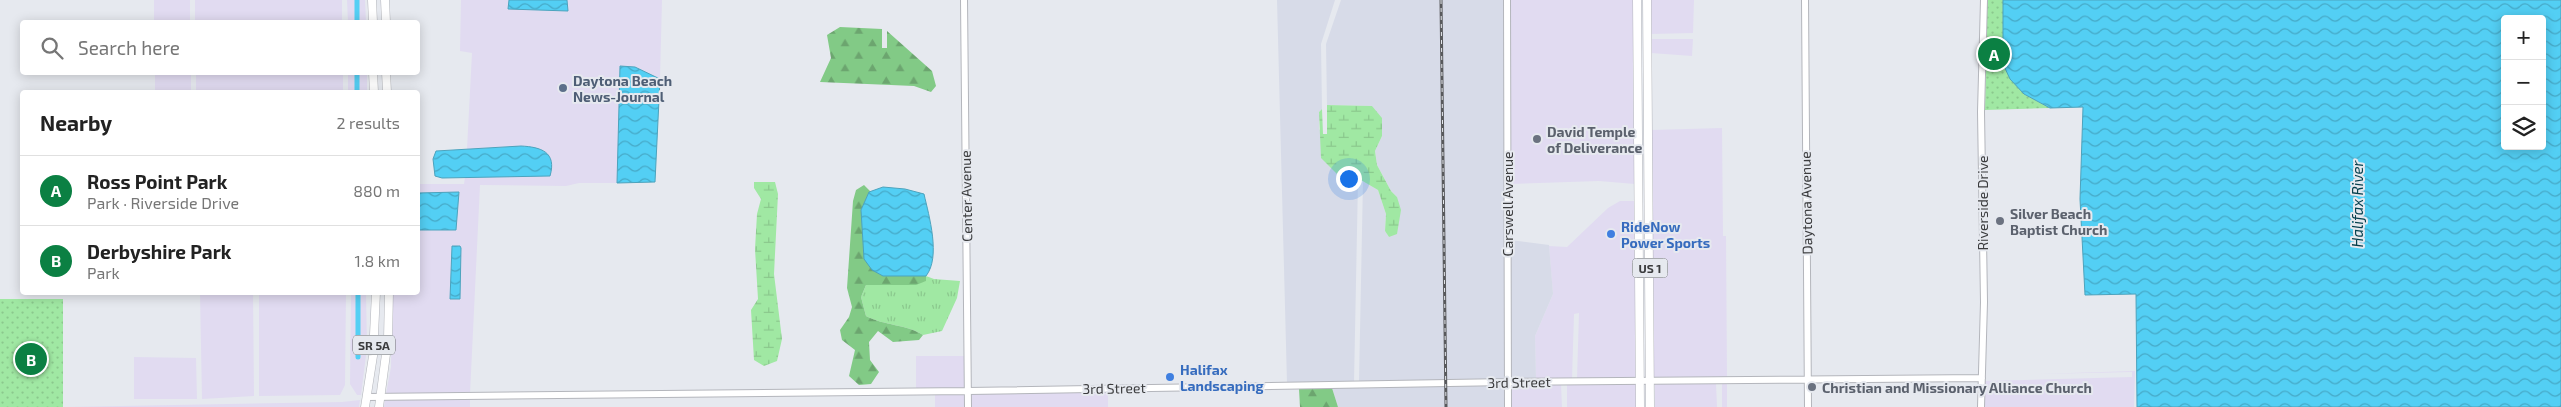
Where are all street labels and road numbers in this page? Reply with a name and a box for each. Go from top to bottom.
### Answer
street label: Center Avenue [957,150,975,242]
street label: Carswell Avenue [1499,151,1516,257]
street label: Daytona Avenue [1797,151,1815,255]
street label: Riverside Drive [1974,155,1991,251]
road number: US 1 [1632,258,1668,278]
road number: SR 5A [353,336,395,354]
street label: 3rd Street [1487,373,1551,391]
street label: 3rd Street [1082,379,1146,397]

